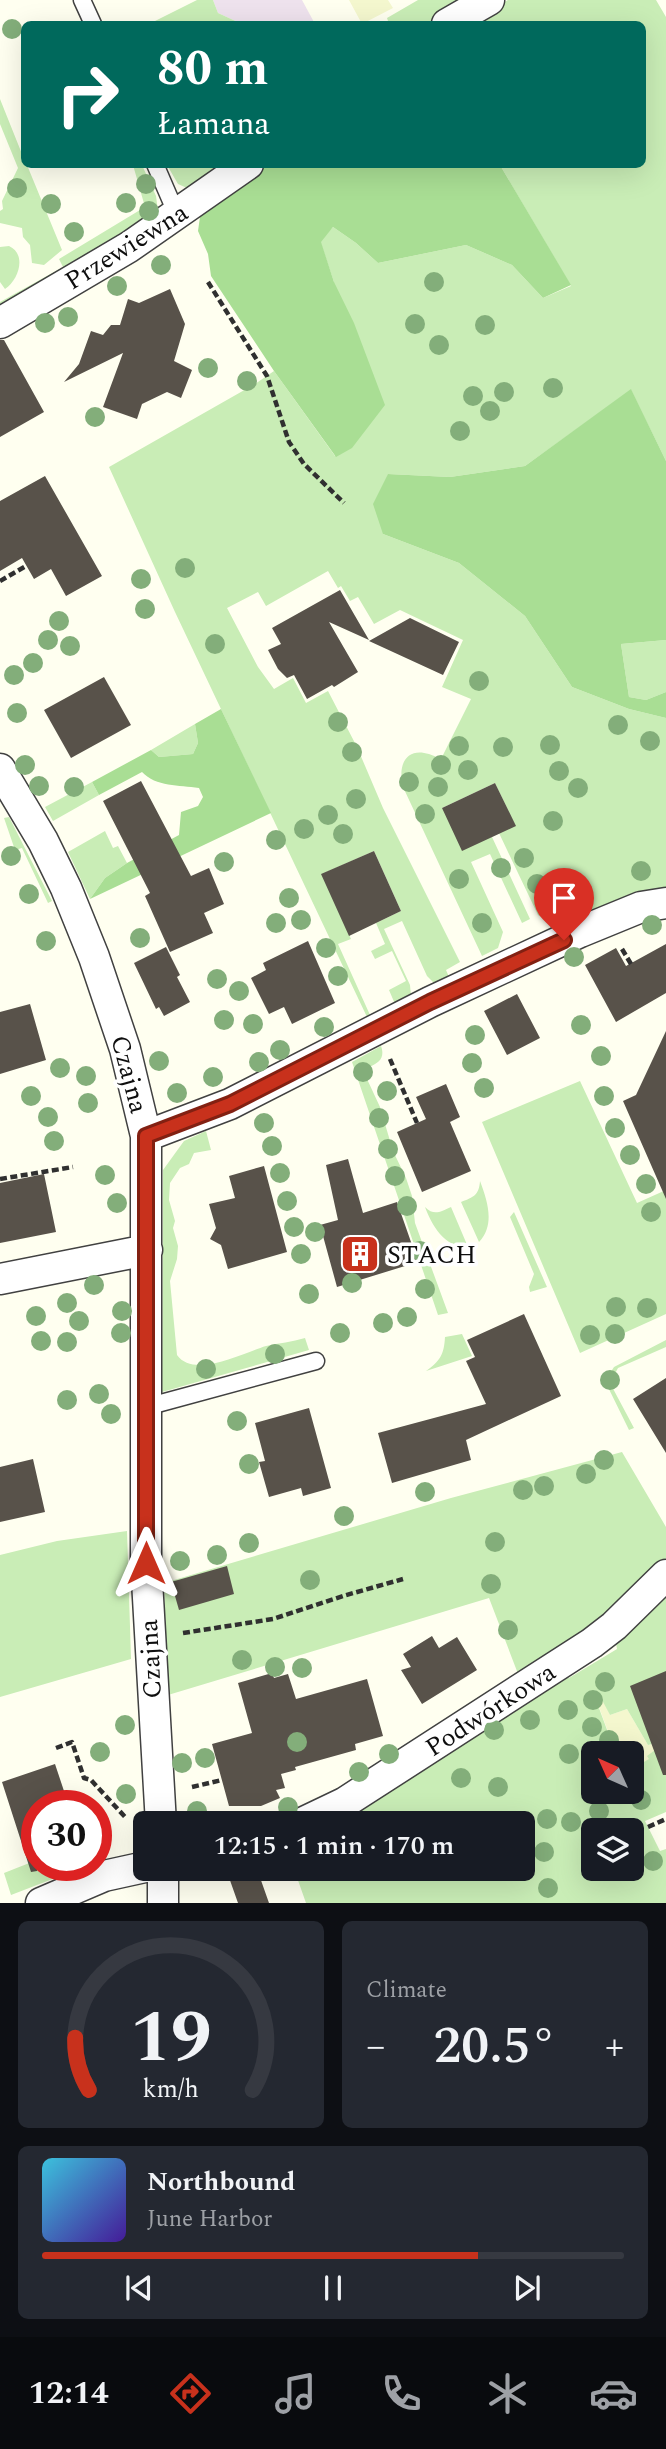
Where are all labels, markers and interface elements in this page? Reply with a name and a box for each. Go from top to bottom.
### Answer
text: 80 m [157,32,268,107]
icon: right [42,49,133,140]
text: Łamana [157,100,270,149]
street label: Przewiewna [57,193,196,301]
pin [534,868,594,940]
icon: arrive [545,879,583,917]
street label: Czajna [99,1031,159,1118]
building icon: STACH [339,1233,381,1275]
place label: STACH [387,1235,476,1275]
position arrow [109,1526,183,1600]
street label: Czajna [129,1618,173,1700]
street label: Podwórkowa [417,1652,564,1767]
north arrow [581,1741,644,1804]
map controls [581,1741,644,1881]
speed limit sign: 30 [21,1790,112,1881]
button: layers [581,1818,644,1881]
text: 12:15 · 1 min · 170 m [214,1826,454,1866]
text: Climate [366,1973,447,2008]
text: 19 [130,1984,212,2095]
text: 20.5° [433,2007,557,2086]
text: − [366,2018,385,2076]
text: + [605,2018,624,2076]
text: km/h [143,2071,199,2109]
text: Northbound [147,2162,295,2202]
text: June Harbor [147,2202,272,2237]
icon: previous [120,2269,158,2307]
icon: pause [314,2269,352,2307]
icon: next [508,2269,546,2307]
text: 12:14 [28,2369,109,2418]
icon: directions [166,2369,215,2418]
icon: music [271,2369,320,2418]
icon: phone [377,2369,426,2418]
icon: climate [483,2369,532,2418]
icon: car [589,2369,638,2418]

